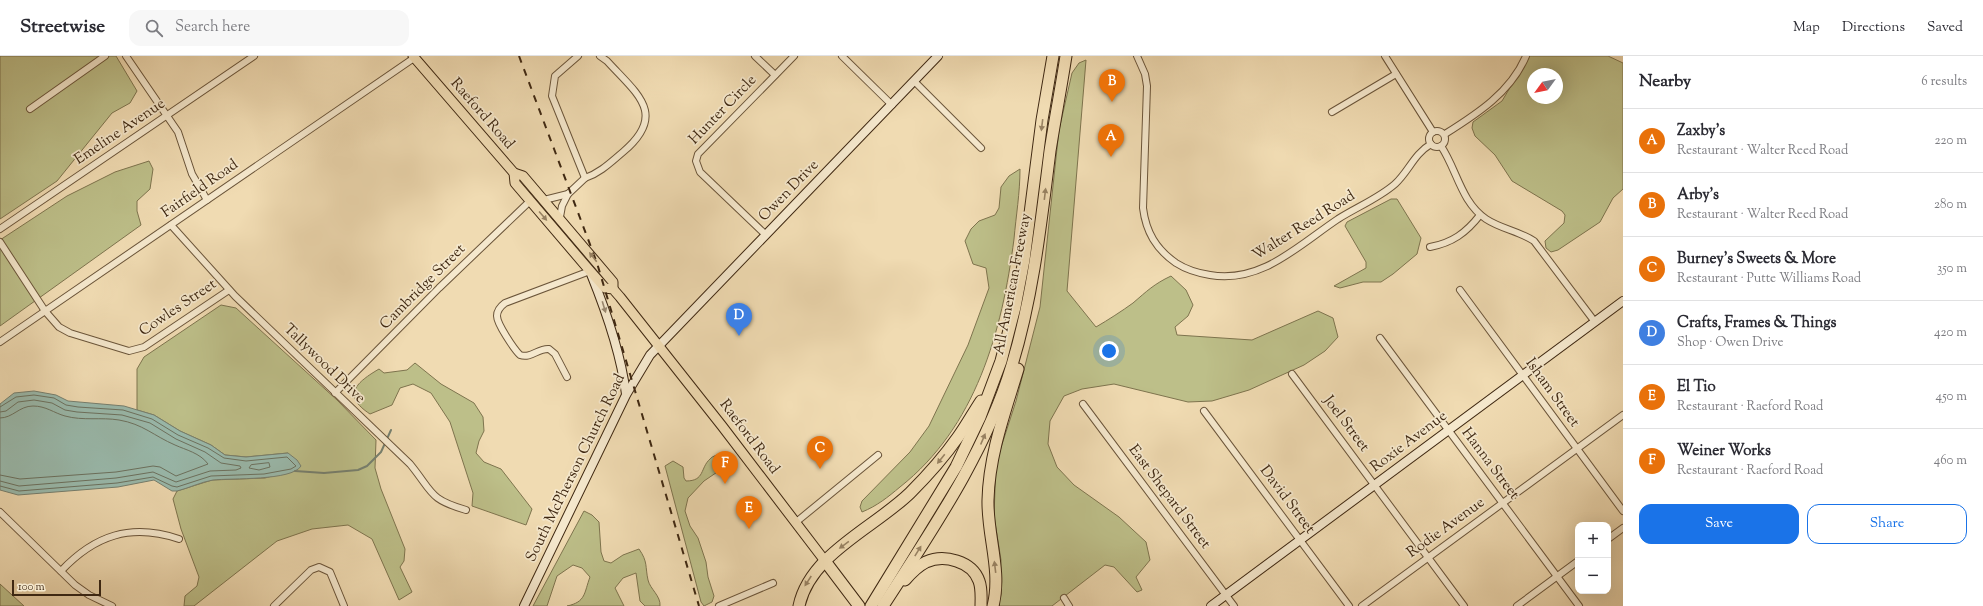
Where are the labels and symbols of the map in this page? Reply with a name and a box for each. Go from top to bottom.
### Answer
north arrow [1527,68,1563,104]
pin: B [1099,69,1125,102]
street label: Hunter Circle [684,70,762,150]
street label: Raeford Road [445,74,519,155]
street label: Emeline Avenue [70,94,170,170]
one-way arrow [1038,119,1045,131]
pin: A [1098,124,1124,157]
street label: Fairfield Road [157,154,243,223]
street label: Owen Drive [754,155,824,227]
street label: Walter Reed Road [1249,186,1360,266]
one-way arrow [1042,188,1048,200]
one-way arrow [538,211,547,221]
street label: All American Freeway [989,211,1037,356]
street label: Cambridge Street [375,239,471,335]
one-way arrow [588,252,597,263]
street label: Cowles Street [135,274,221,342]
one-way arrow [601,302,607,314]
pin: D [726,303,752,336]
street label: Tallywood Drive [278,319,370,409]
your location [1099,341,1119,361]
street label: Isham Street [1520,354,1584,432]
street label: South McPherson Church Road [521,370,631,565]
street label: Joel Street [1317,391,1374,457]
street label: Raeford Road [714,395,784,479]
street label: Roxie Avenue [1366,406,1452,478]
street label: Hanna Street [1456,424,1524,504]
one-way arrow [980,433,986,445]
pin: C [807,436,833,469]
street label: East Shepard Street [1123,440,1215,554]
pin: F [712,451,738,484]
one-way arrow [937,454,946,464]
street label: David Street [1254,461,1320,539]
street label: Rodie Avenue [1403,493,1489,563]
pin: E [736,496,762,529]
one-way arrow [839,540,849,548]
one-way arrow [914,545,921,557]
one-way arrow [992,561,998,573]
one-way arrow [804,575,811,587]
scale bar [12,578,101,597]

